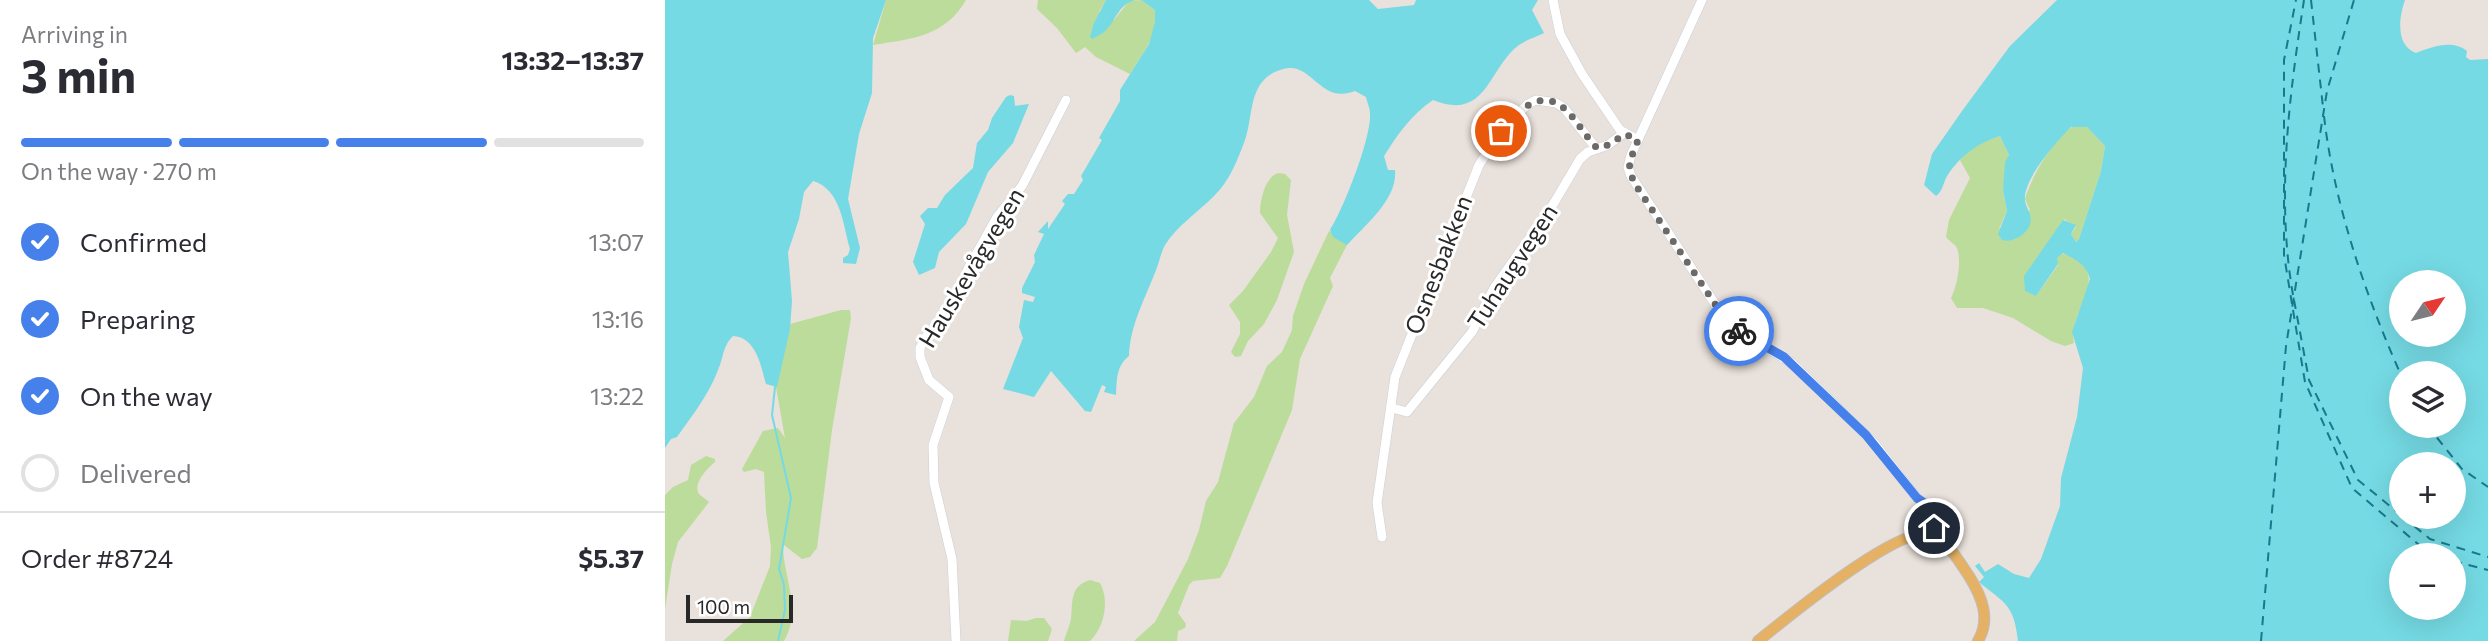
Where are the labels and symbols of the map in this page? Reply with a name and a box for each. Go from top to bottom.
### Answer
pin [1471,101,1531,161]
street label: Hauskevågvegen [912,182,1030,352]
street label: Osnesbakken [1398,191,1477,338]
street label: Tuhaugvegen [1461,198,1563,334]
north arrow [2389,270,2466,346]
courier [1704,296,1774,366]
pin [1904,498,1964,558]
scale bar [686,592,793,624]

